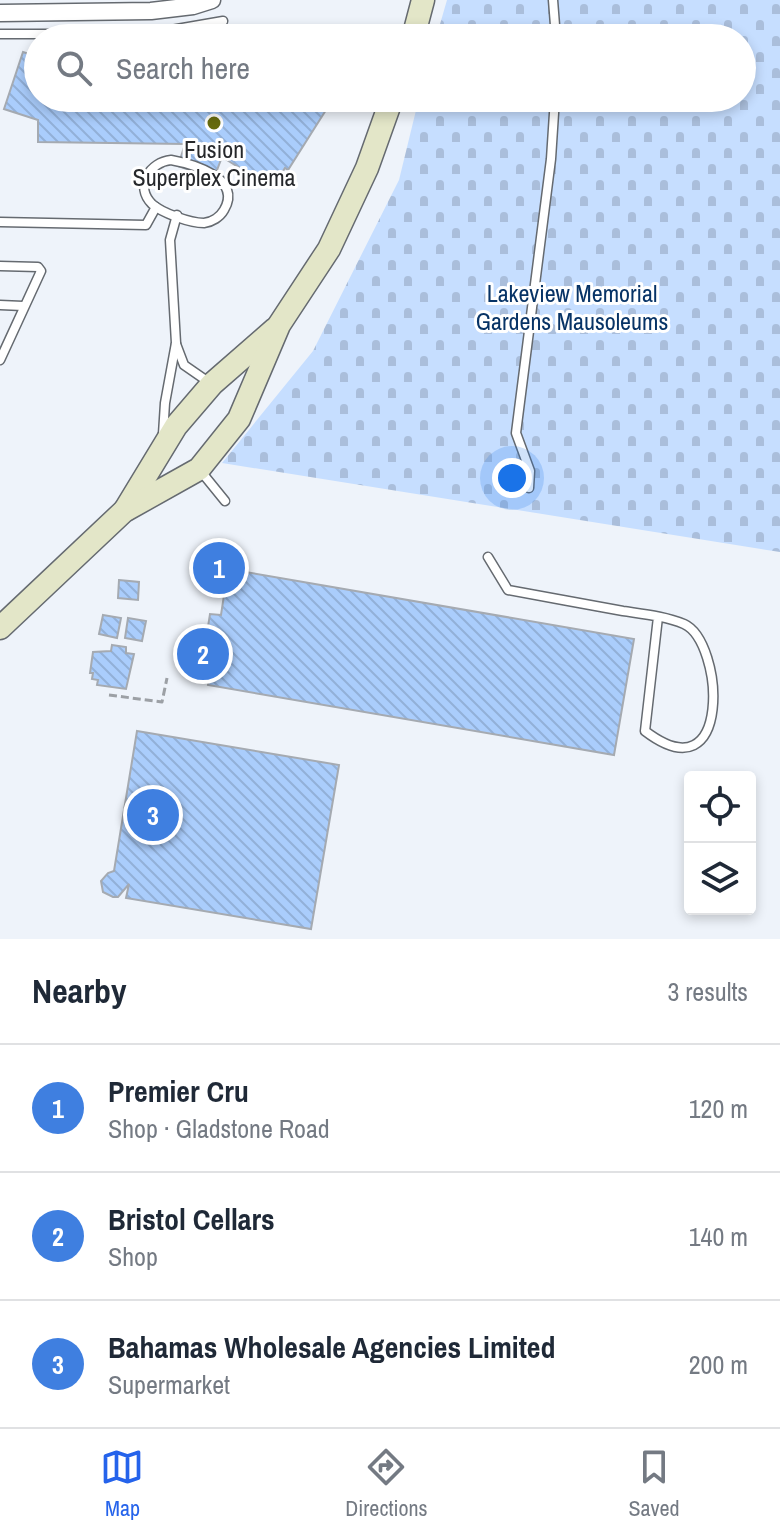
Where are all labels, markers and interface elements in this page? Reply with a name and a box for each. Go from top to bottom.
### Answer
search box [24,24,756,112]
icon: search [52,46,96,90]
text: Search here [116,48,250,88]
marker: Fusion Superplex Cinema [205,114,223,132]
place label: Fusion Superplex Cinema [133,133,296,193]
park label: Lakeview Memorial Gardens Mausoleums [476,277,668,337]
your location [492,458,532,498]
pin: 1 [193,538,245,598]
pin: 2 [177,624,229,684]
map controls [684,771,756,915]
button: locate [684,771,756,843]
pin: 3 [127,785,179,845]
button: layers [684,843,756,915]
text: Nearby [32,968,127,1014]
text: 3 results [667,974,748,1009]
text: Premier Cru [108,1071,249,1111]
text: 1 [52,1091,64,1126]
text: 120 m [689,1091,748,1126]
text: Shop · Gladstone Road [108,1111,330,1146]
text: Bristol Cellars [108,1199,275,1239]
text: 2 [52,1219,64,1254]
text: 140 m [689,1219,748,1254]
text: Shop [108,1239,158,1274]
text: Bahamas Wholesale Agencies Limited [108,1327,556,1367]
text: 3 [52,1347,64,1382]
text: 200 m [689,1347,748,1382]
text: Supermarket [108,1367,230,1402]
tab: Map [100,1445,144,1523]
tab: Directions [345,1445,428,1523]
tab: Saved [628,1445,680,1523]

